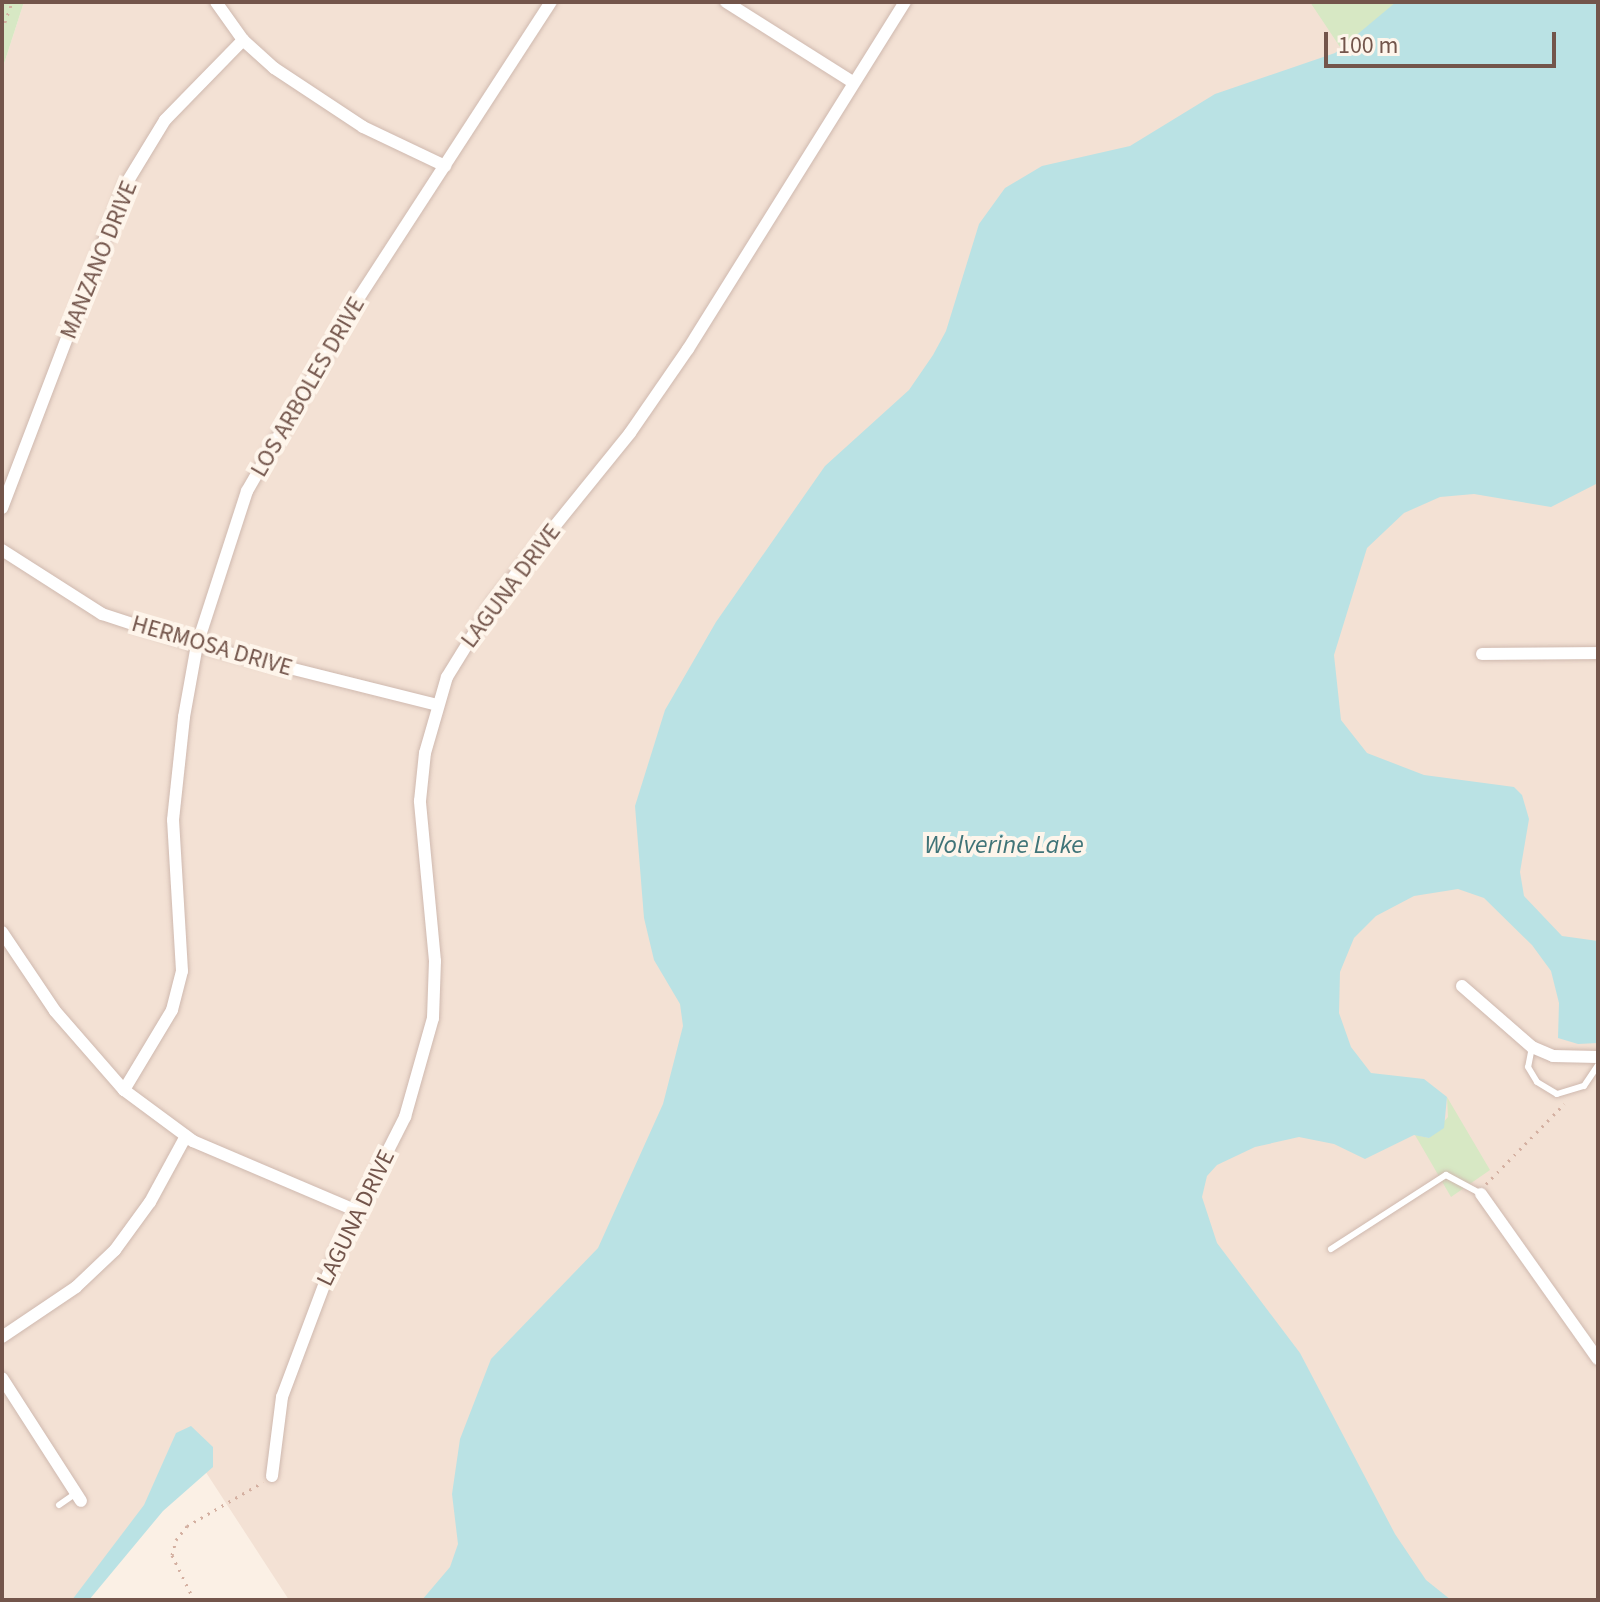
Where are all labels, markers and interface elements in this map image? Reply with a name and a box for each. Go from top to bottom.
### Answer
scale bar [1328,16,1560,66]
text: 100 m [1338,28,1398,63]
street label: MANZANO DRIVE [54,177,144,343]
street label: LOS ARBOLES DRIVE [245,292,371,482]
street label: LAGUNA DRIVE [455,518,567,654]
street label: HERMOSA DRIVE [128,609,296,683]
water label: Wolverine Lake [924,829,1084,861]
street label: LAGUNA DRIVE [311,1145,401,1291]

